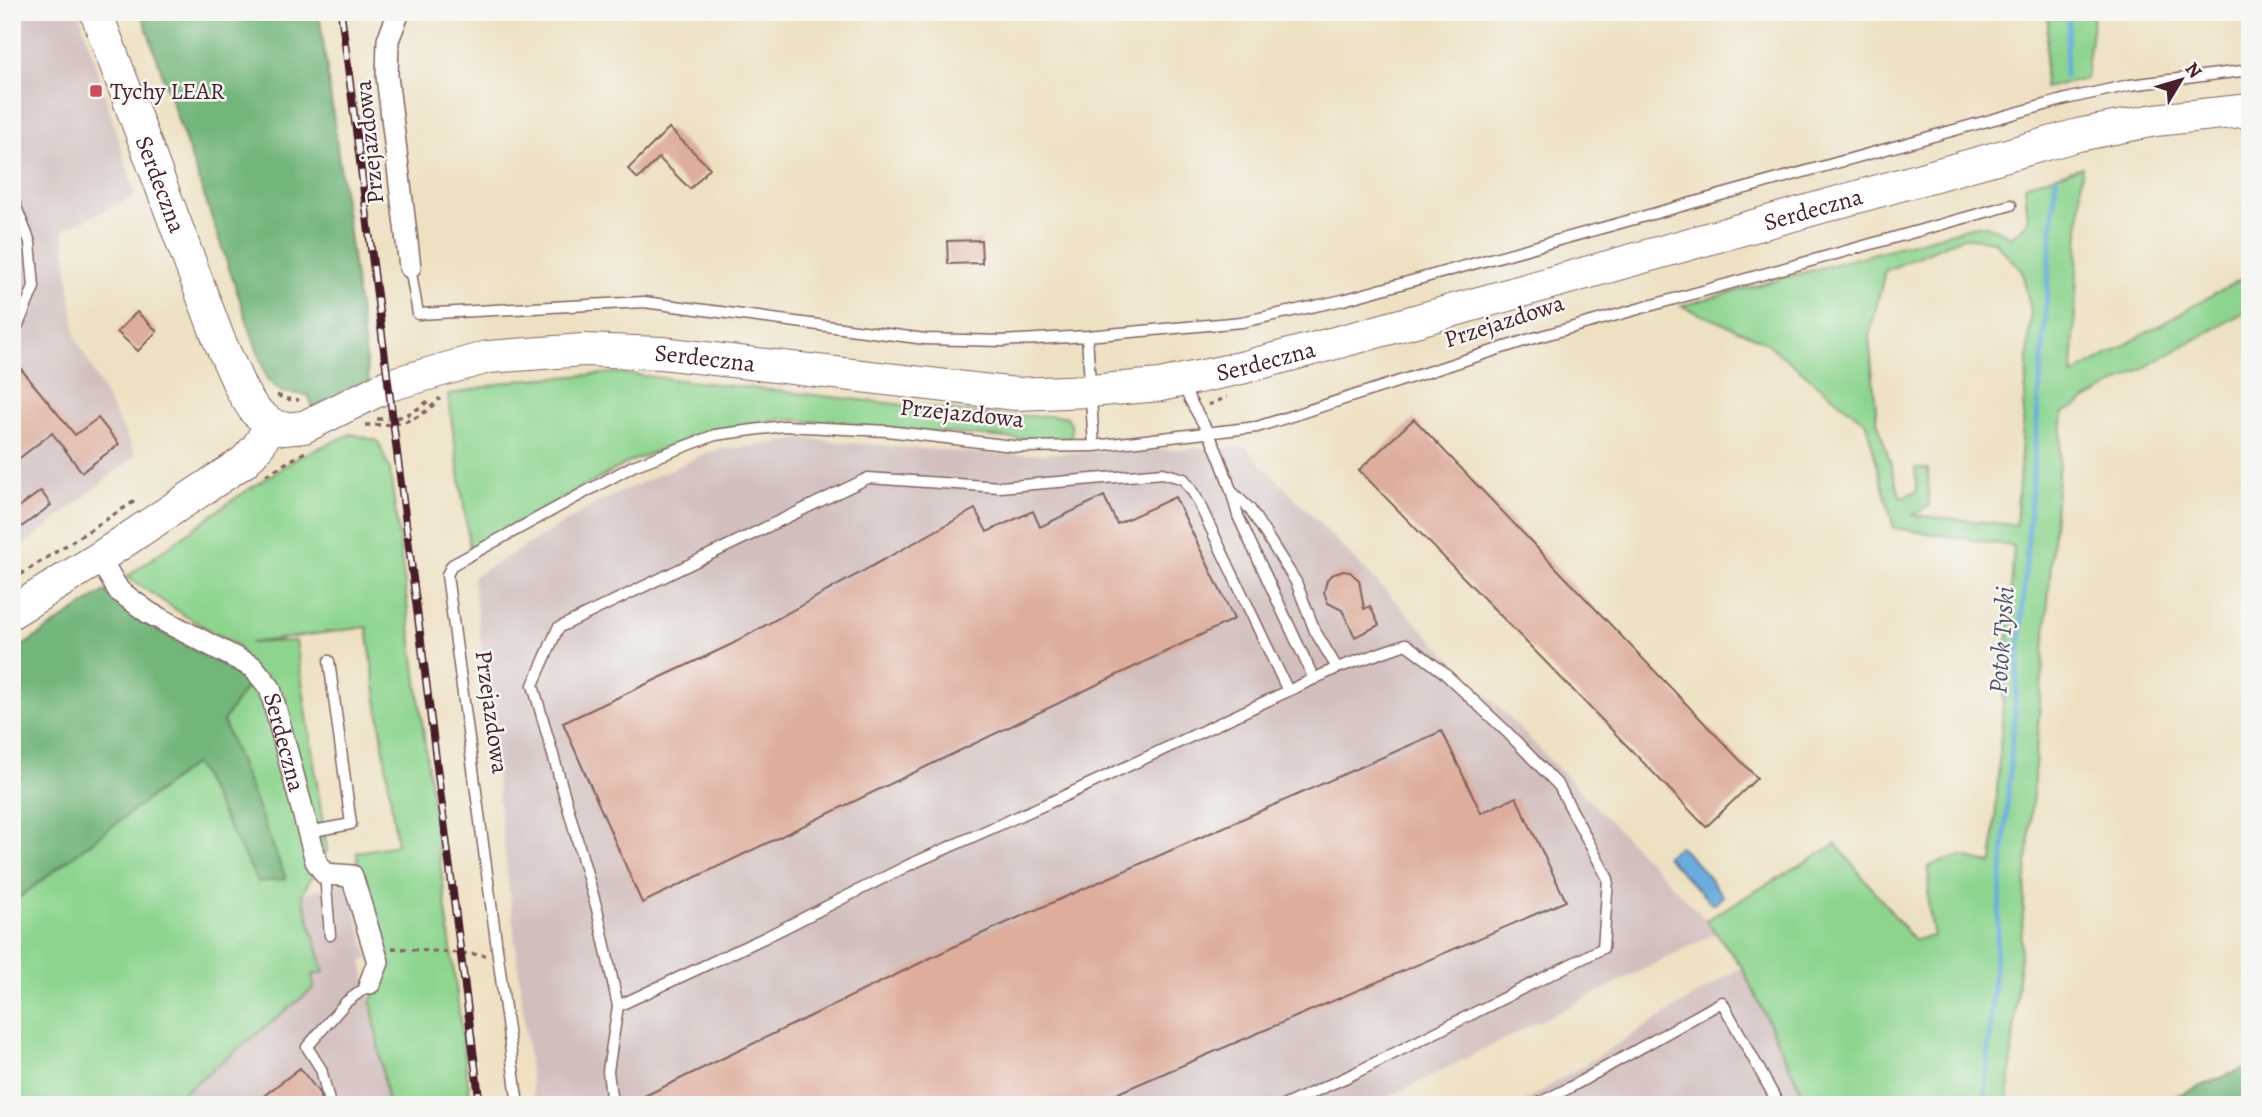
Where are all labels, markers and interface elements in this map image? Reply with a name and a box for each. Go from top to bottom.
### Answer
north arrow [2146,46,2216,116]
text: N [2179,57,2208,84]
place label: Tychy LEAR [110,75,225,107]
street label: Przejazdowa [347,78,391,206]
marker: Tychy LEAR [88,83,104,99]
street label: Serdeczna [128,131,194,238]
street label: Serdeczna [1760,180,1867,238]
street label: Przejazdowa [1440,286,1569,355]
street label: Serdeczna [1213,333,1320,389]
street label: Serdeczna [654,337,758,380]
street label: Przejazdowa [898,391,1026,435]
water label: Potok Tyski [1980,585,2023,695]
street label: Przejazdowa [468,648,517,777]
street label: Serdeczna [256,689,313,796]

